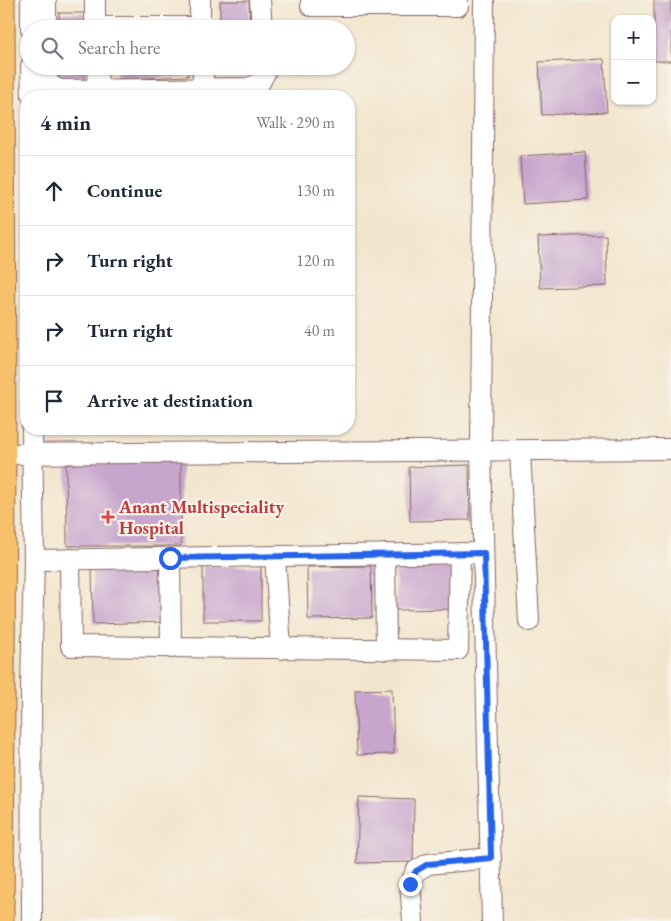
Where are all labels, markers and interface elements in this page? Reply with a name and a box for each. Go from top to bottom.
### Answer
map controls [611,15,656,105]
button: + [611,15,656,60]
search box [20,20,355,75]
icon: search [38,34,66,62]
text: Search here [78,35,160,60]
button: − [611,60,656,105]
text: 4 min [40,109,91,136]
text: Walk · 290 m [256,112,335,133]
icon: ahead [40,177,68,205]
text: Continue [87,178,162,203]
text: 130 m [296,180,335,201]
icon: right [40,247,68,275]
text: Turn right [87,248,173,273]
text: 120 m [296,250,335,271]
icon: right [40,317,68,345]
text: Turn right [87,318,173,343]
text: 40 m [304,320,335,341]
icon: arrive [40,387,68,415]
text: Arrive at destination [87,388,253,413]
place label: Anant Multispeciality Hospital [118,495,284,539]
marker: Anant Multispeciality Hospital [101,510,115,524]
route start [159,547,182,570]
route end [399,873,422,896]

